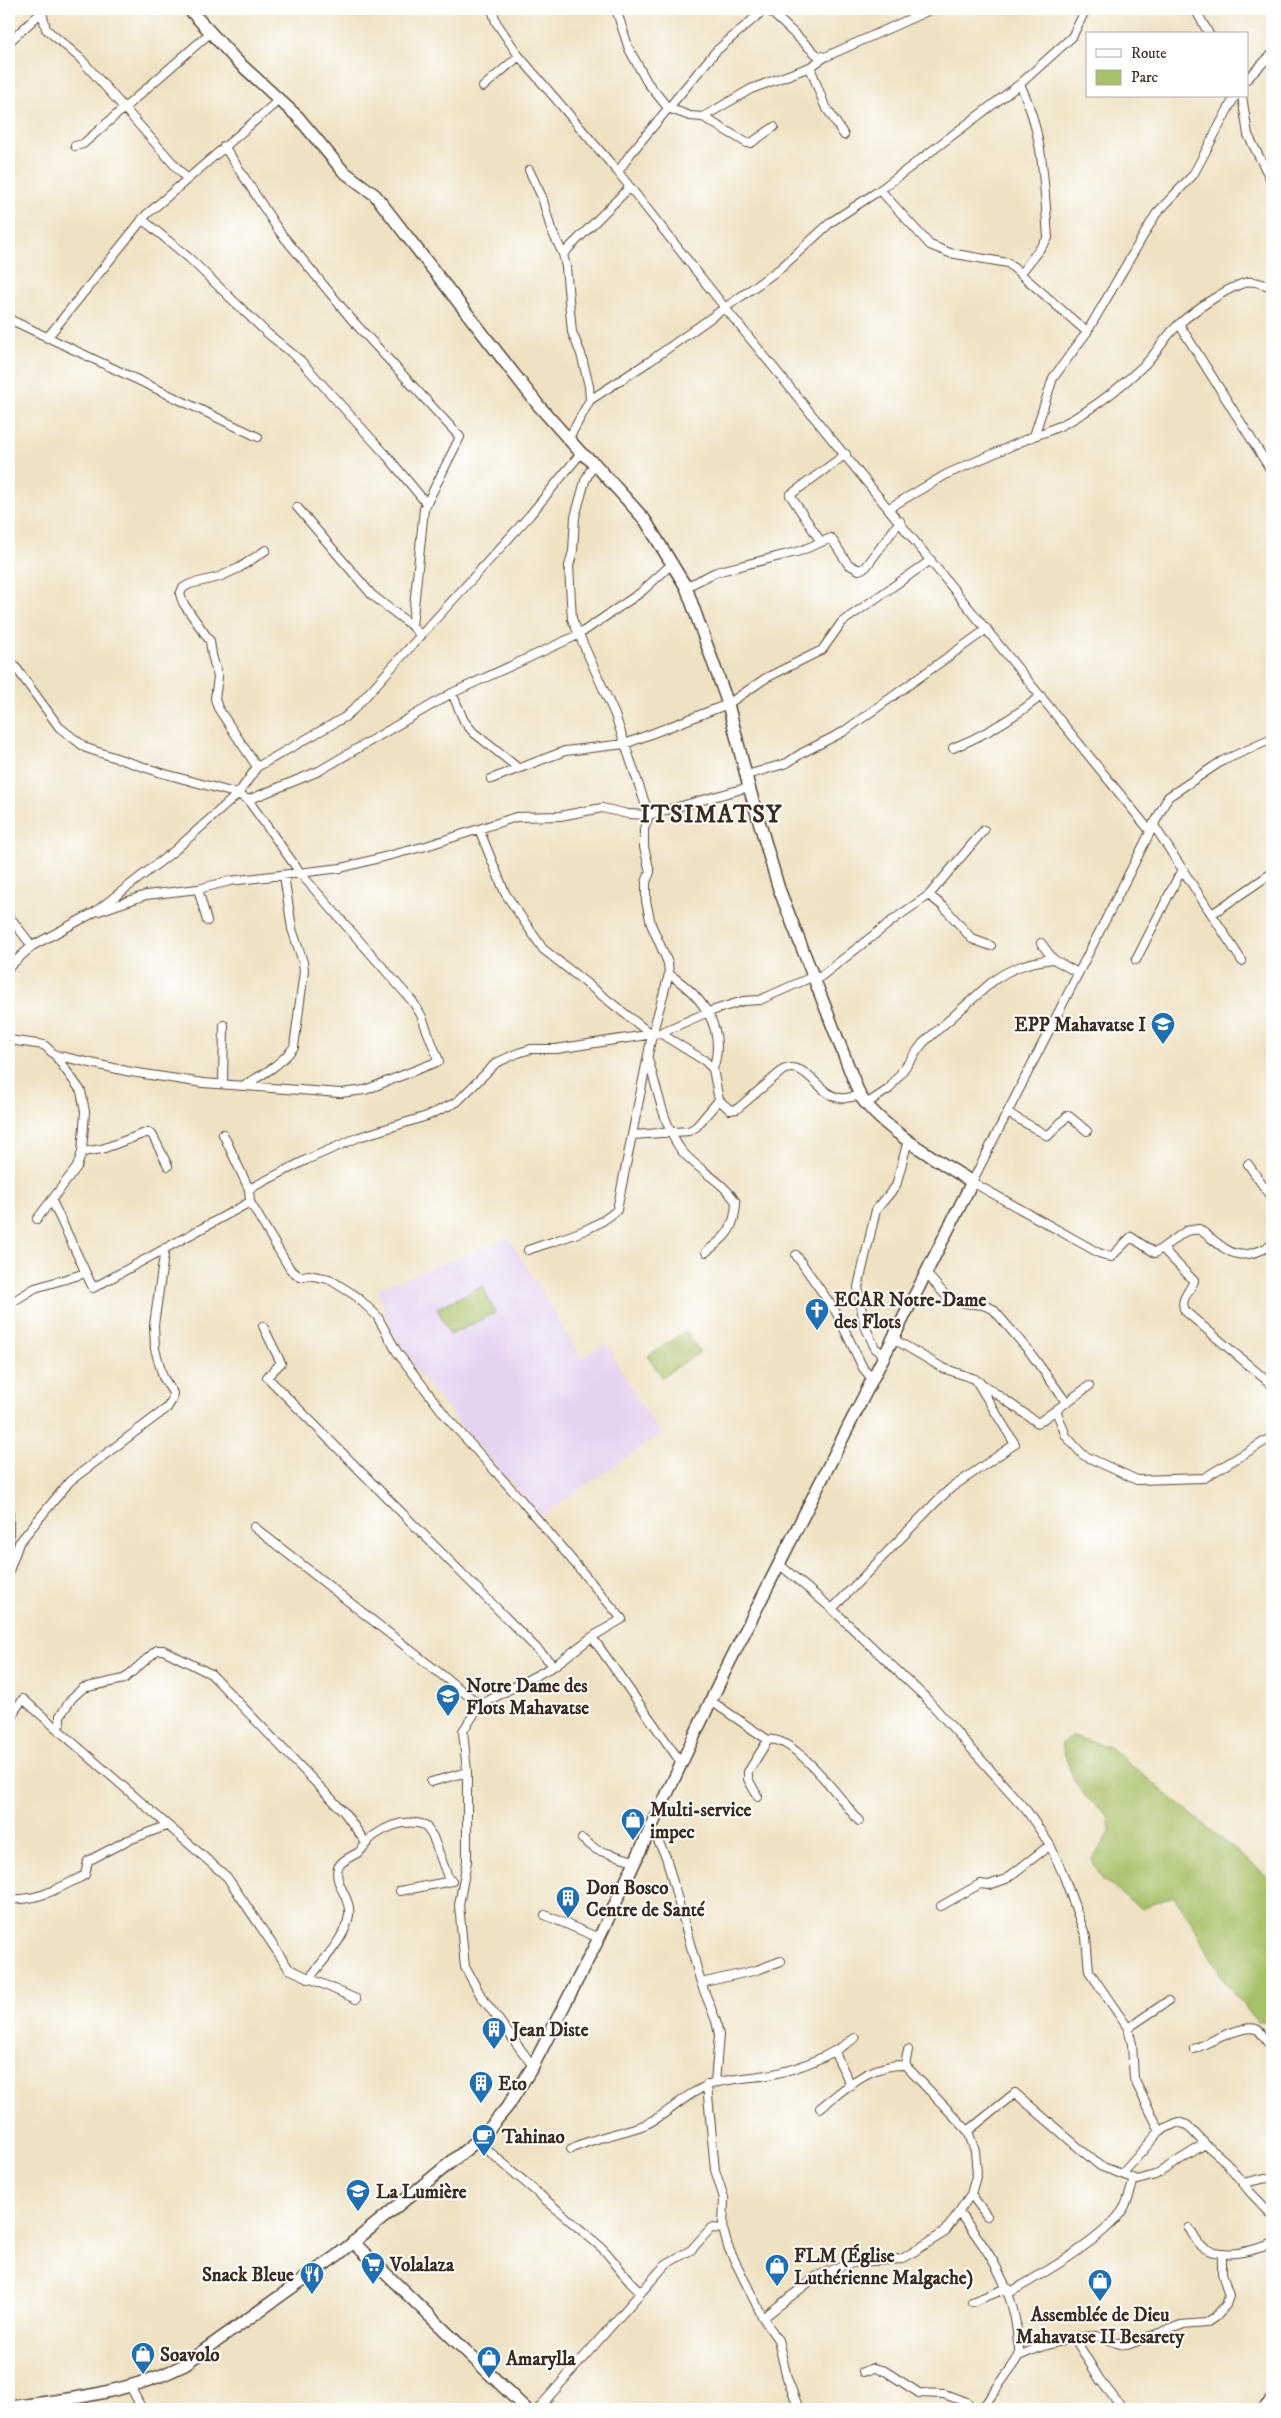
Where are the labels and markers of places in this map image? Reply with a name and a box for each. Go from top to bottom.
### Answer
school or university icon: EPP Mahavatse I [1150,1011,1176,1045]
place label: EPP Mahavatse I [1014,1014,1146,1037]
place label: ECAR Notre-Dame des Flots [834,1289,987,1334]
church icon: ECAR Notre-Dame des Flots [804,1297,830,1331]
place label: Notre Dame des Flots Mahavatse [466,1675,589,1720]
school or university icon: Notre Dame des Flots Mahavatse [435,1683,461,1717]
place label: Multi-service impec [650,1799,752,1844]
shop icon: Multi-service impec [620,1807,646,1841]
place label: Don Bosco Centre de Santé [586,1877,706,1922]
building icon: Don Bosco Centre de Santé [555,1885,581,1919]
building icon: Jean Diste [481,2016,507,2050]
place label: Jean Diste [510,2019,589,2042]
building icon: Eto [468,2070,494,2104]
place label: Eto [498,2073,527,2096]
cafe icon: Tahinao [471,2123,497,2157]
place label: Tahinao [501,2126,565,2149]
school or university icon: La Lumière [345,2178,371,2212]
place label: La Lumière [376,2181,467,2204]
place label: FLM (Église Luthérienne Malgache) [794,2243,973,2290]
supermarket icon: Volalaza [360,2251,386,2285]
shop icon: FLM (Église Luthérienne Malgache) [764,2253,790,2287]
place label: Volalaza [389,2254,455,2277]
restaurant icon: Snack Bleue [299,2261,325,2295]
place label: Snack Bleue [202,2264,294,2287]
shop icon: Assemblée de Dieu Mahavatse II Besarety [1087,2268,1113,2302]
place label: Assemblée de Dieu Mahavatse II Besarety [1016,2304,1185,2349]
shop icon: Soavolo [130,2341,156,2375]
place label: Soavolo [160,2344,220,2367]
shop icon: Amarylla [476,2345,502,2379]
place label: Amarylla [505,2348,577,2371]

